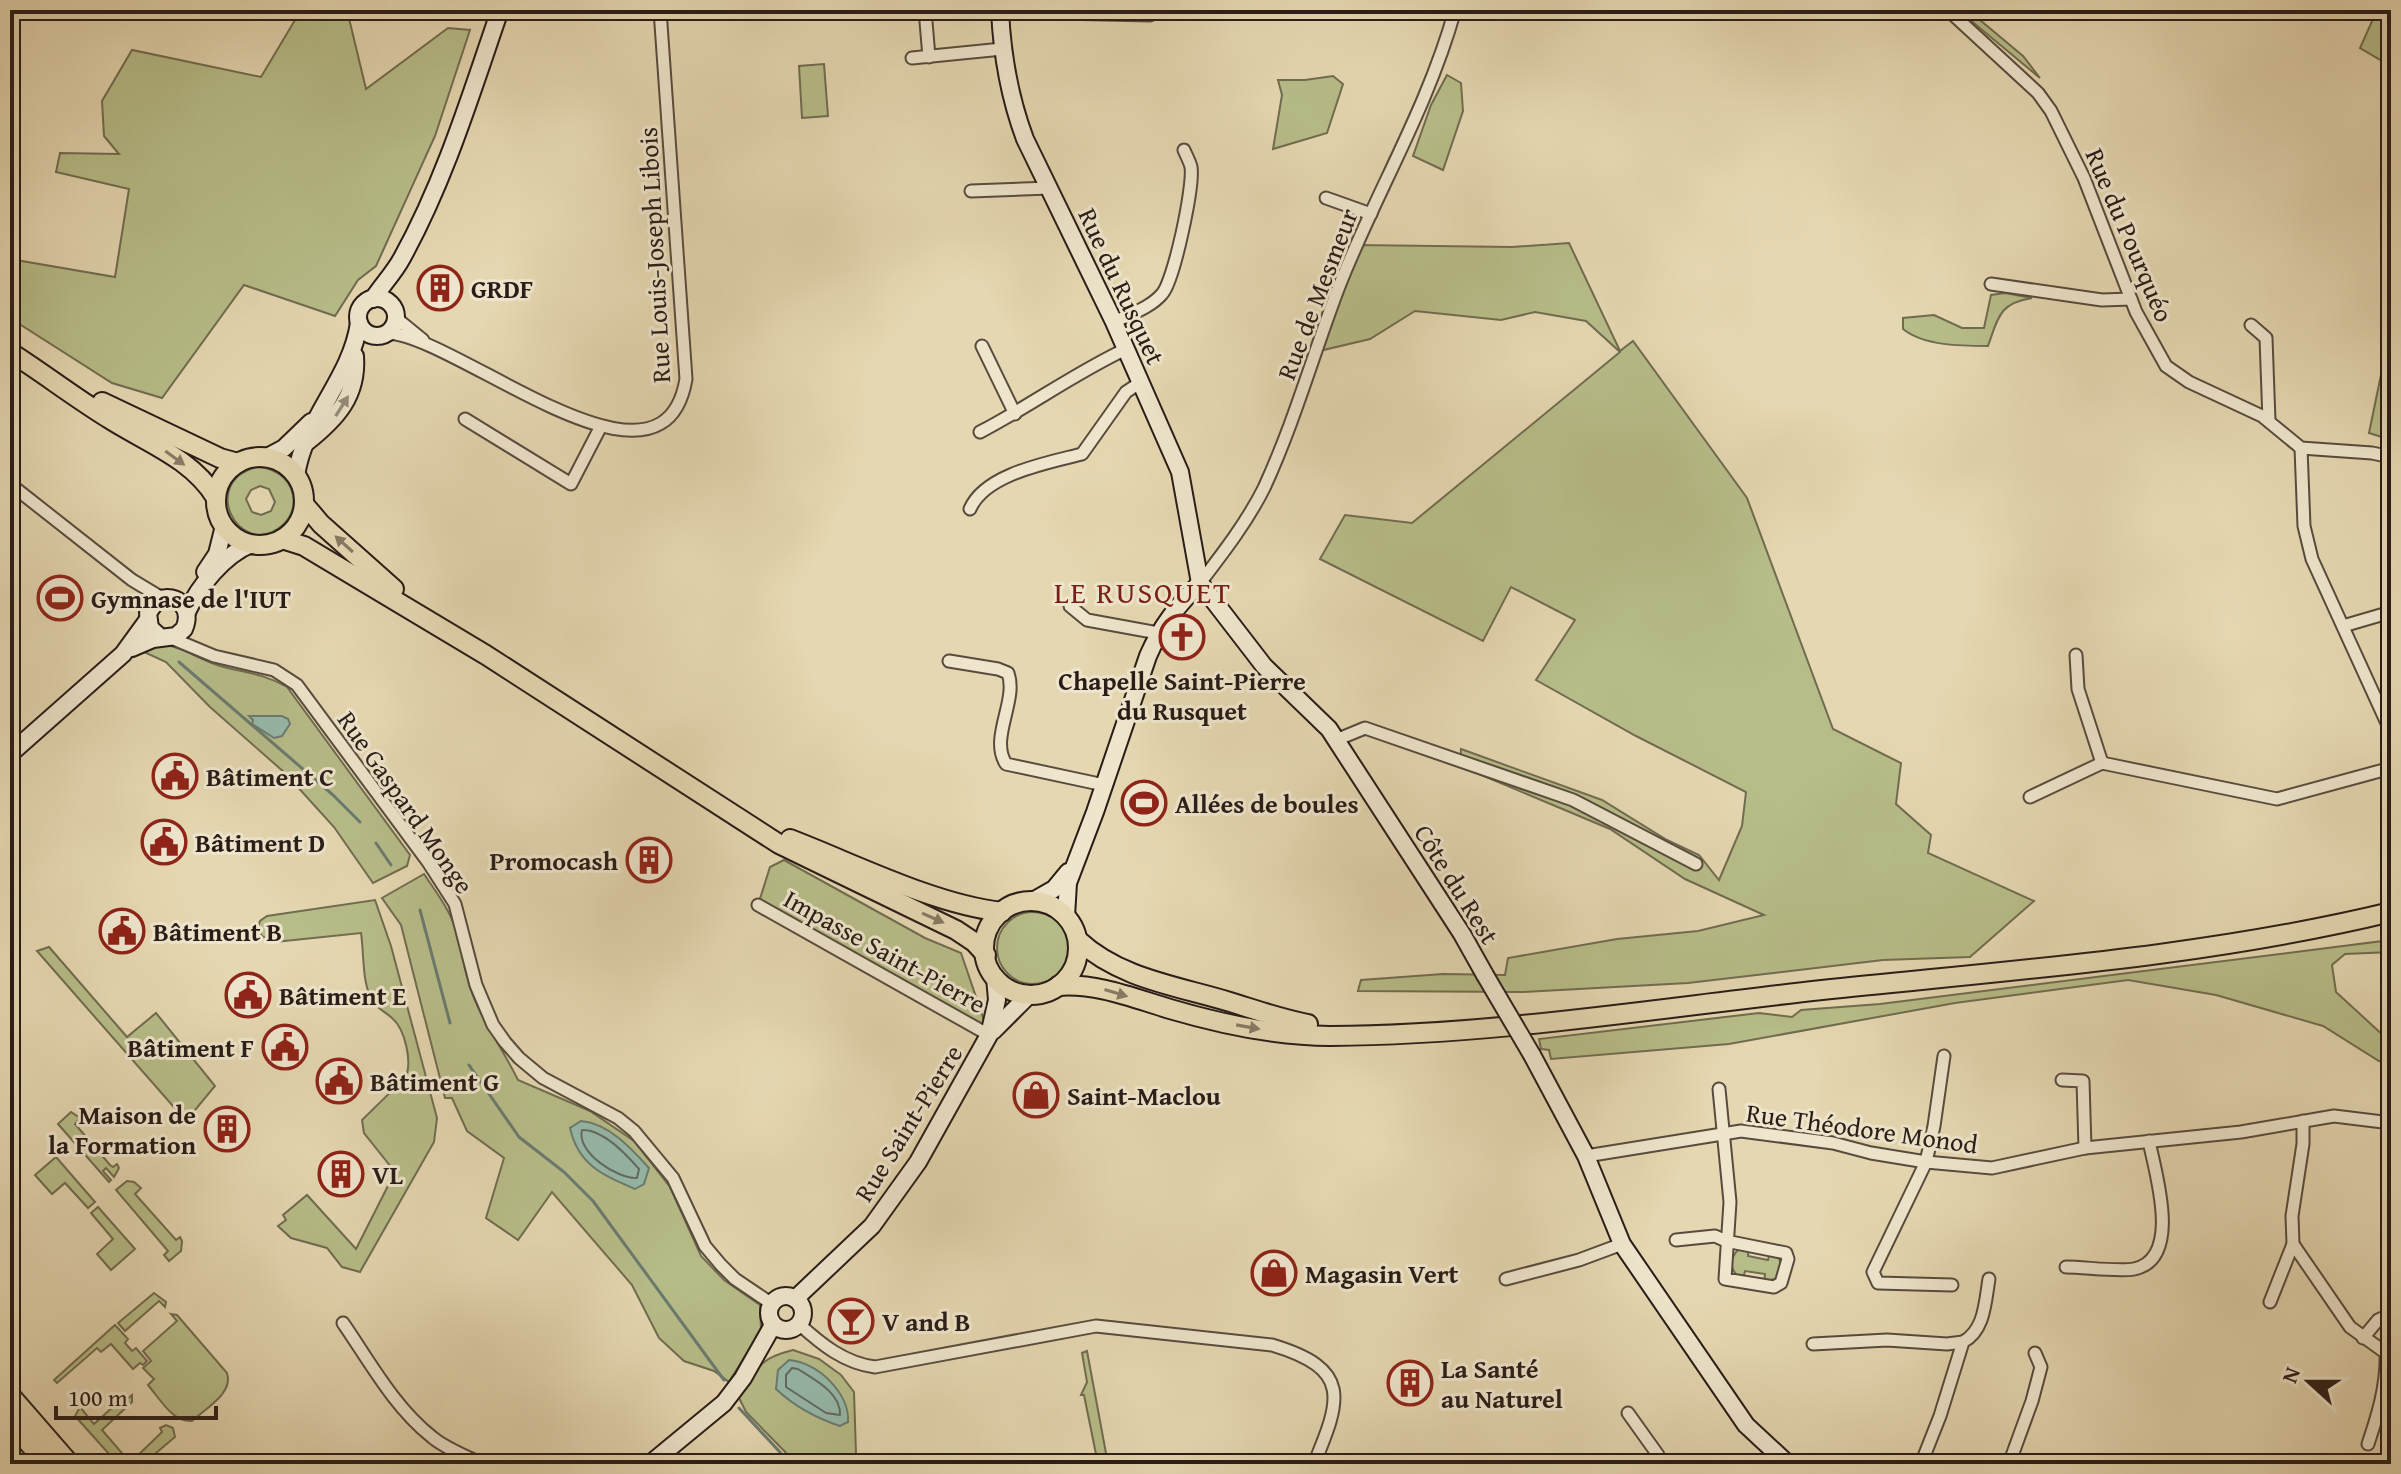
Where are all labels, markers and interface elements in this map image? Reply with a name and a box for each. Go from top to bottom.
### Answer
street label: Rue Louis-Joseph Libois [628,126,680,384]
street label: Rue du Pourquéo [2076,142,2184,328]
street label: Rue du Rusquet [1069,201,1175,371]
street label: Rue de Mesmeur [1266,202,1368,385]
building icon: GRDF [416,264,464,312]
place label: GRDF [471,269,533,308]
one-way arrow [335,395,349,417]
one-way arrow [164,449,185,465]
one-way arrow [335,536,354,554]
district label: LE RUSQUET [1054,570,1232,614]
sports icon: Gymnase de l'IUT [36,574,84,622]
place label: Gymnase de l'IUT [91,579,291,618]
church icon: Chapelle Saint-Pierre du Rusquet [1158,613,1206,661]
place label: Chapelle Saint-Pierre du Rusquet [1058,661,1306,730]
street label: Rue Gaspard Monge [328,703,484,901]
public building icon: Bâtiment C [151,752,199,800]
place label: Bâtiment C [206,757,334,796]
sports icon: Allées de boules [1120,779,1168,827]
place label: Allées de boules [1175,784,1359,823]
street label: Côte du Rest [1405,816,1509,952]
public building icon: Bâtiment D [140,818,188,866]
place label: Bâtiment D [195,823,325,862]
building icon: Promocash [625,836,673,884]
place label: Promocash [490,841,619,880]
street label: Impasse Saint-Pierre [777,879,993,1023]
public building icon: Bâtiment B [98,907,146,955]
place label: Bâtiment B [153,912,282,951]
one-way arrow [922,912,945,925]
public building icon: Bâtiment E [224,971,272,1019]
place label: Bâtiment E [279,976,406,1015]
one-way arrow [1104,987,1128,1000]
one-way arrow [1236,1022,1261,1034]
public building icon: Bâtiment F [261,1023,309,1071]
place label: Bâtiment F [127,1028,254,1067]
street label: Rue Saint-Pierre [844,1037,972,1209]
public building icon: Bâtiment G [315,1057,363,1105]
place label: Bâtiment G [370,1062,499,1101]
shop icon: Saint-Maclou [1012,1071,1060,1119]
place label: Saint-Maclou [1067,1076,1221,1115]
street label: Rue Théodore Monod [1744,1092,1980,1164]
place label: Maison de la Formation [48,1095,197,1164]
building icon: Maison de la Formation [203,1105,251,1153]
building icon: VL [317,1150,365,1198]
place label: VL [372,1155,403,1194]
shop icon: Magasin Vert [1250,1249,1298,1297]
place label: Magasin Vert [1305,1254,1459,1293]
bar icon: V and B [827,1297,875,1345]
place label: V and B [882,1302,971,1341]
north arrow [2269,1342,2349,1422]
place label: La Santé au Naturel [1441,1349,1563,1418]
building icon: La Santé au Naturel [1386,1359,1434,1407]
text: N [2273,1362,2308,1387]
scale bar [56,1370,216,1420]
text: 100 m [68,1380,128,1415]

